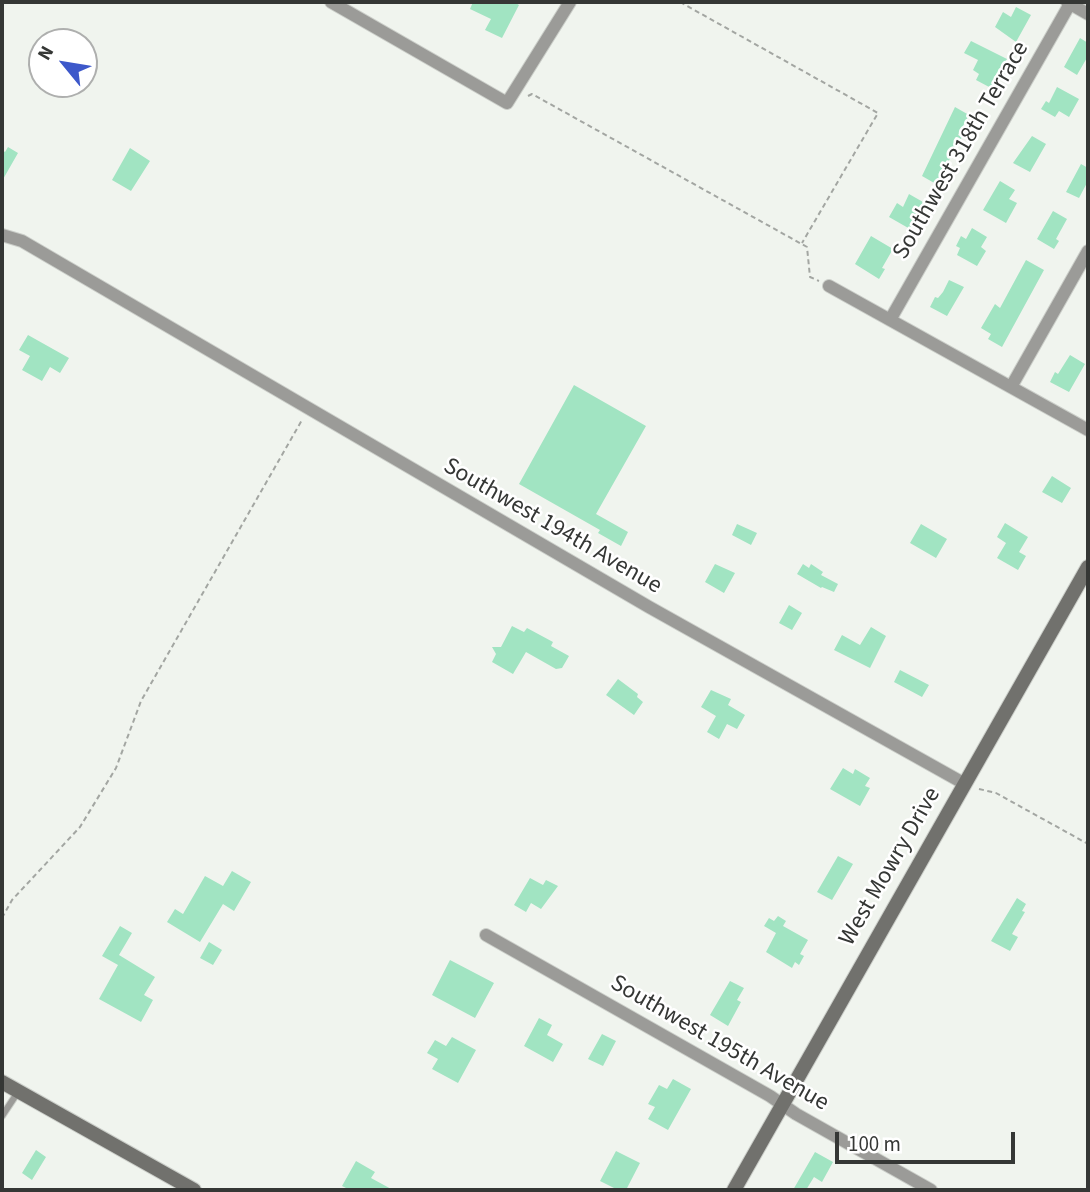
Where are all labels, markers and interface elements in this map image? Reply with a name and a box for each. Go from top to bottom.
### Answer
north arrow [28,28,98,98]
street label: Southwest 318th Terrace [888,37,1036,265]
text: N [31,41,61,65]
street label: Southwest 194th Avenue [438,453,666,601]
street label: West Mowry Drive [834,783,948,951]
street label: Southwest 195th Avenue [605,970,833,1118]
scale bar [838,1118,1018,1162]
text: 100 m [848,1129,901,1159]

